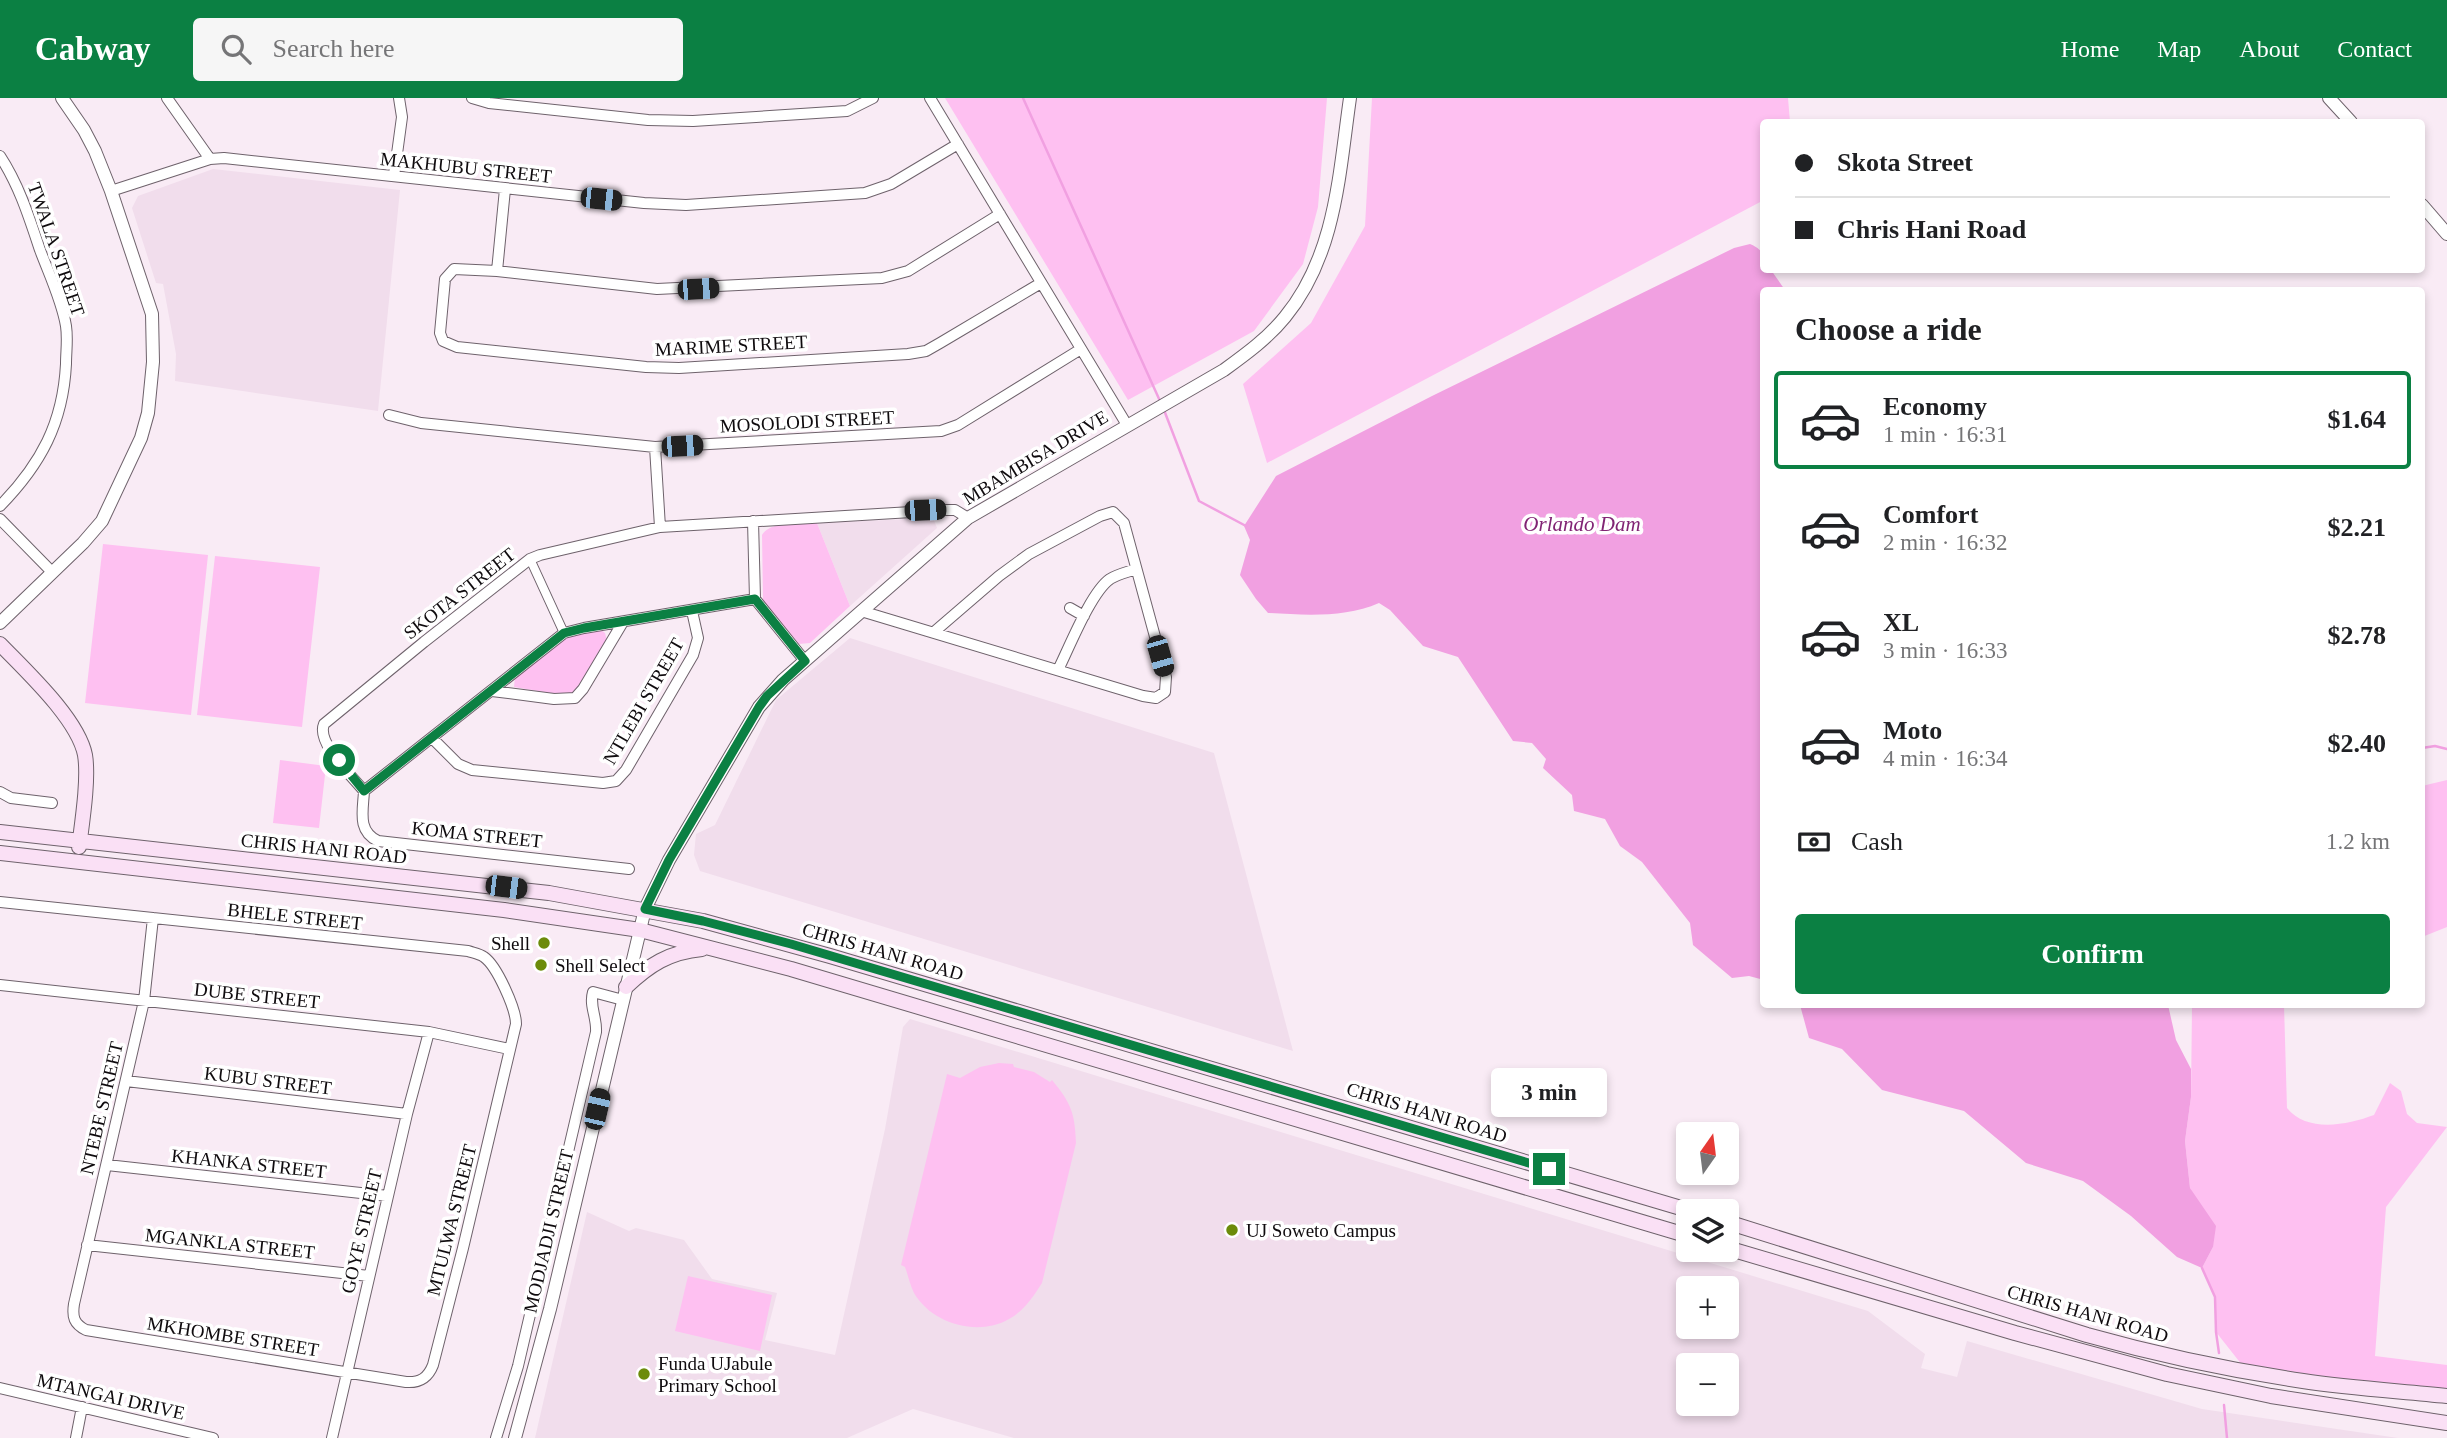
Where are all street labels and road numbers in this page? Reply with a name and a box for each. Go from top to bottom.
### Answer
street label: MAKHUBU STREET [379,148,553,187]
street label: TWALA STREET [24,180,89,319]
street label: MARIME STREET [654,331,808,360]
street label: MOSOLODI STREET [719,406,895,437]
street label: MBAMBISA DRIVE [959,406,1111,509]
street label: SKOTA STREET [400,543,519,643]
street label: NTLEBI STREET [599,634,688,768]
street label: KOMA STREET [410,817,544,852]
street label: CHRIS HANI ROAD [240,829,408,868]
street label: BHELE STREET [226,899,364,934]
street label: CHRIS HANI ROAD [800,918,966,985]
street label: DUBE STREET [193,978,321,1013]
street label: NTEBE STREET [76,1039,127,1177]
street label: KUBU STREET [203,1062,333,1099]
street label: CHRIS HANI ROAD [1344,1078,1510,1147]
street label: MTULWA STREET [423,1142,481,1298]
street label: KHANKA STREET [170,1145,328,1182]
street label: MODJADJI STREET [519,1147,578,1315]
street label: GOYE STREET [337,1166,386,1295]
street label: MGANKLA STREET [144,1224,316,1263]
street label: CHRIS HANI ROAD [2005,1280,2171,1347]
street label: MKHOMBE STREET [146,1313,321,1361]
street label: MTANGAI DRIVE [35,1369,187,1424]

